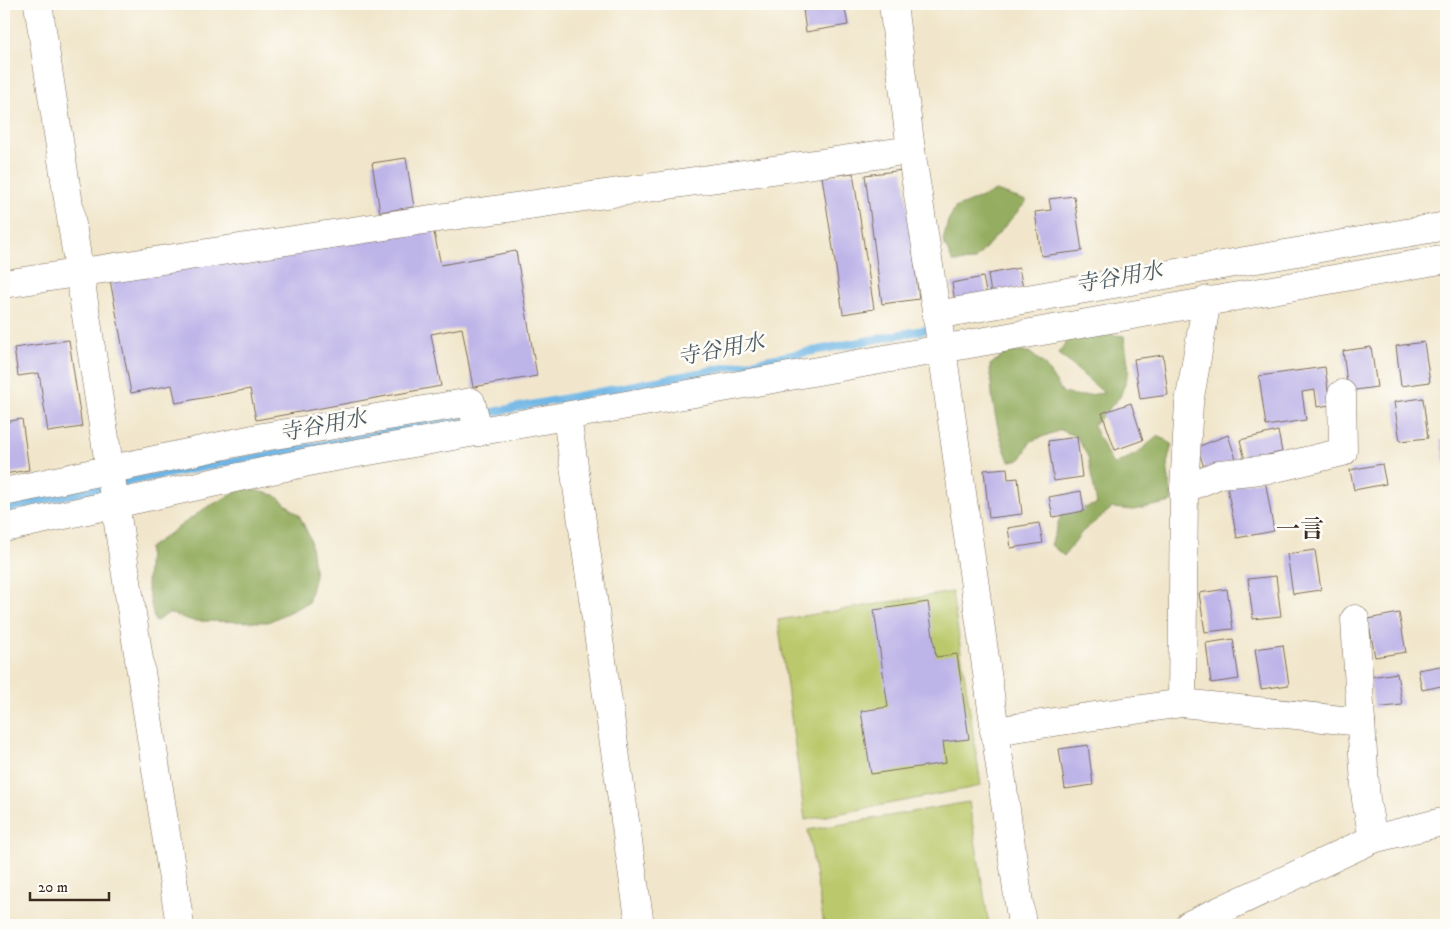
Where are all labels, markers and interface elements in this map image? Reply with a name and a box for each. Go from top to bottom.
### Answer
water label: 寺谷用水 [1073,257,1167,299]
water label: 寺谷用水 [675,328,769,372]
water label: 寺谷用水 [277,404,371,448]
district label: 一言 [1276,515,1324,545]
scale bar [30,869,109,901]
text: 20 m [38,878,68,897]

